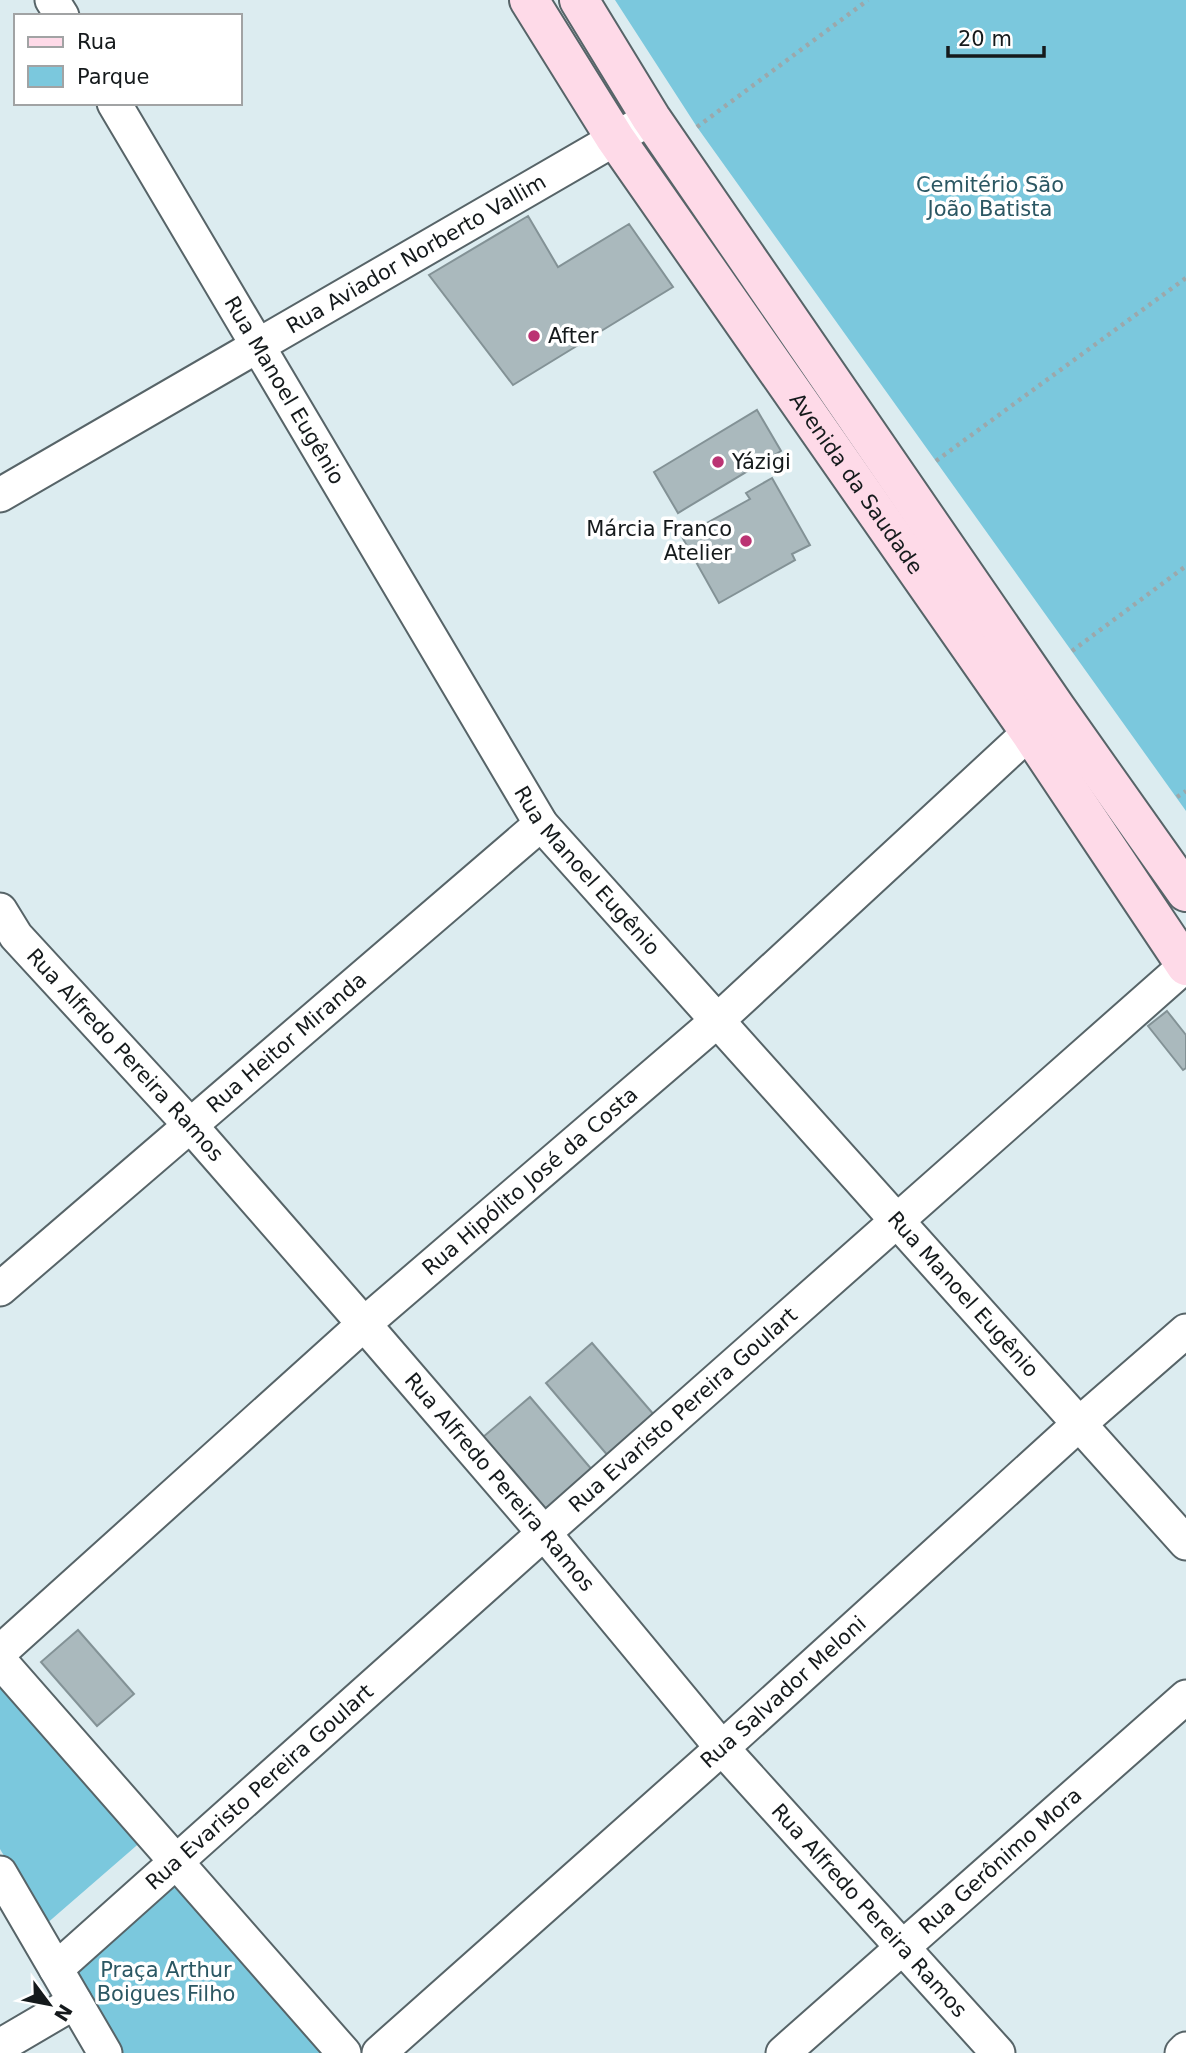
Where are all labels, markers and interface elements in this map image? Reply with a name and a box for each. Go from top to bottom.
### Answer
legend [14,14,242,105]
scale bar [948,14,1044,58]
text: 20 m [958,27,1012,51]
text: Rua [77,30,117,54]
text: Parque [77,65,149,89]
street label: Rua Aviador Norberto Vallim [282,169,550,338]
park label: Cemitério São João Batista [916,173,1064,221]
street label: Rua Manoel Eugênio [219,292,349,489]
place label: After [548,324,599,348]
marker: After [526,328,542,344]
street label: Avenida da Saudade [785,388,928,579]
place label: Yázigi [731,450,791,474]
marker: Yázigi [710,454,726,470]
place label: Márcia Franco Atelier [586,517,732,565]
marker: Márcia Franco Atelier [738,533,754,549]
street label: Rua Manoel Eugênio [509,782,665,960]
street label: Rua Alfredo Pereira Ramos [22,944,228,1166]
street label: Rua Heitor Miranda [202,968,371,1118]
street label: Rua Hipólito José da Costa [418,1082,643,1280]
street label: Rua Manoel Eugênio [883,1207,1043,1382]
street label: Rua Evaristo Pereira Goulart [564,1303,802,1517]
street label: Rua Alfredo Pereira Ramos [400,1368,599,1596]
street label: Rua Salvador Meloni [696,1611,871,1773]
street label: Rua Evaristo Pereira Goulart [141,1679,378,1895]
street label: Rua Gerônimo Mora [914,1783,1086,1939]
street label: Rua Alfredo Pereira Ramos [766,1799,972,2022]
park label: Praça Arthur Boigues Filho [97,1958,235,2006]
north arrow [14,1969,84,2039]
text: N [50,2000,77,2026]

